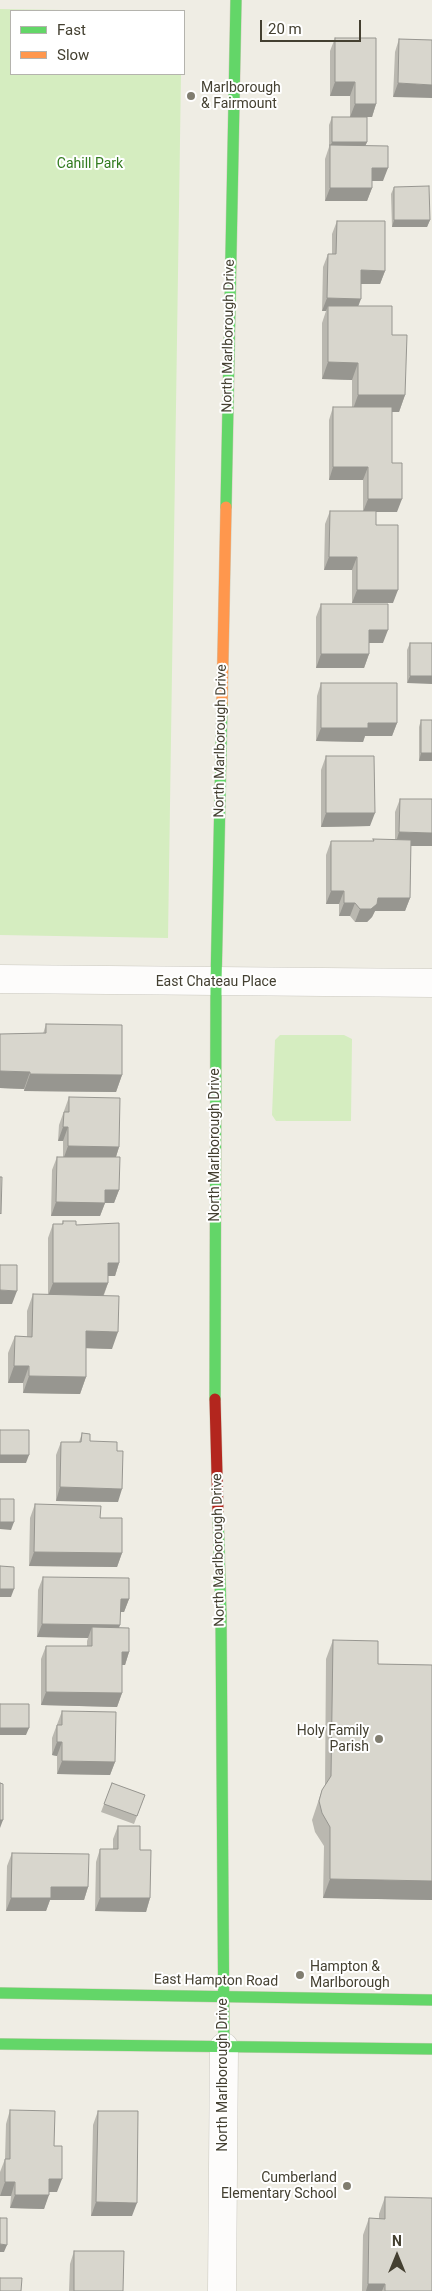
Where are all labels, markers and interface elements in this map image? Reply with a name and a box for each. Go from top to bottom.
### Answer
legend [10,10,185,75]
scale bar [262,10,363,42]
text: 20 m [268,20,302,38]
text: Fast [57,21,86,39]
text: Slow [57,46,89,64]
place label: Marlborough & Fairmount [201,80,281,112]
marker: Marlborough & Fairmount [185,90,197,102]
park label: Cahill Park [57,156,123,172]
street label: North Marlborough Drive [219,259,239,413]
street label: North Marlborough Drive [211,664,231,818]
street label: East Chateau Place [156,974,276,990]
street label: North Marlborough Drive [207,1068,223,1222]
street label: North Marlborough Drive [209,1473,229,1627]
place label: Holy Family Parish [297,1723,369,1755]
marker: Holy Family Parish [373,1733,385,1745]
place label: Hampton & Marlborough [310,1959,390,1991]
marker: Hampton & Marlborough [294,1969,306,1981]
street label: East Hampton Road [154,1972,278,1990]
street label: North Marlborough Drive [215,1998,231,2152]
place label: Cumberland Elementary School [221,2170,337,2202]
marker: Cumberland Elementary School [341,2180,353,2192]
north arrow [372,2231,422,2281]
text: N [392,2233,402,2249]

